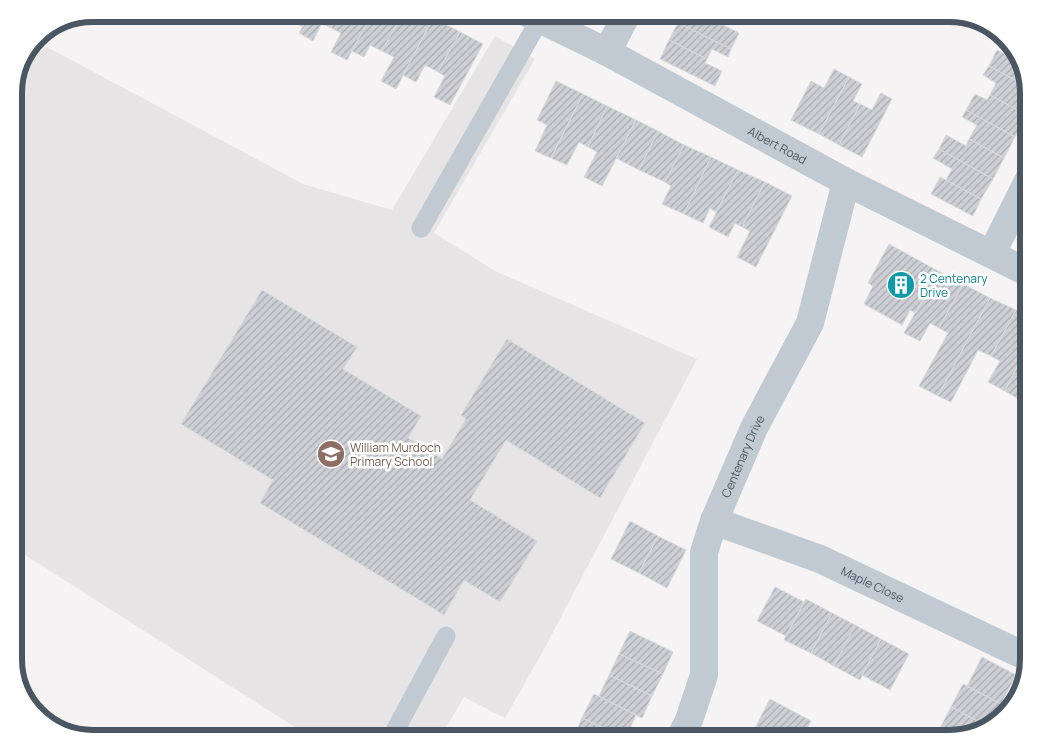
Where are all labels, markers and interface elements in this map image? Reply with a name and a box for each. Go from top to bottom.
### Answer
street label: Albert Road [745,122,810,168]
building icon: 2 Centenary Drive [886,270,916,300]
place label: 2 Centenary Drive [920,270,988,301]
street label: Centenary Drive [717,412,768,500]
school or university icon: William Murdoch Primary School [316,439,346,469]
place label: William Murdoch Primary School [350,439,441,470]
street label: Maple Close [838,562,907,606]

